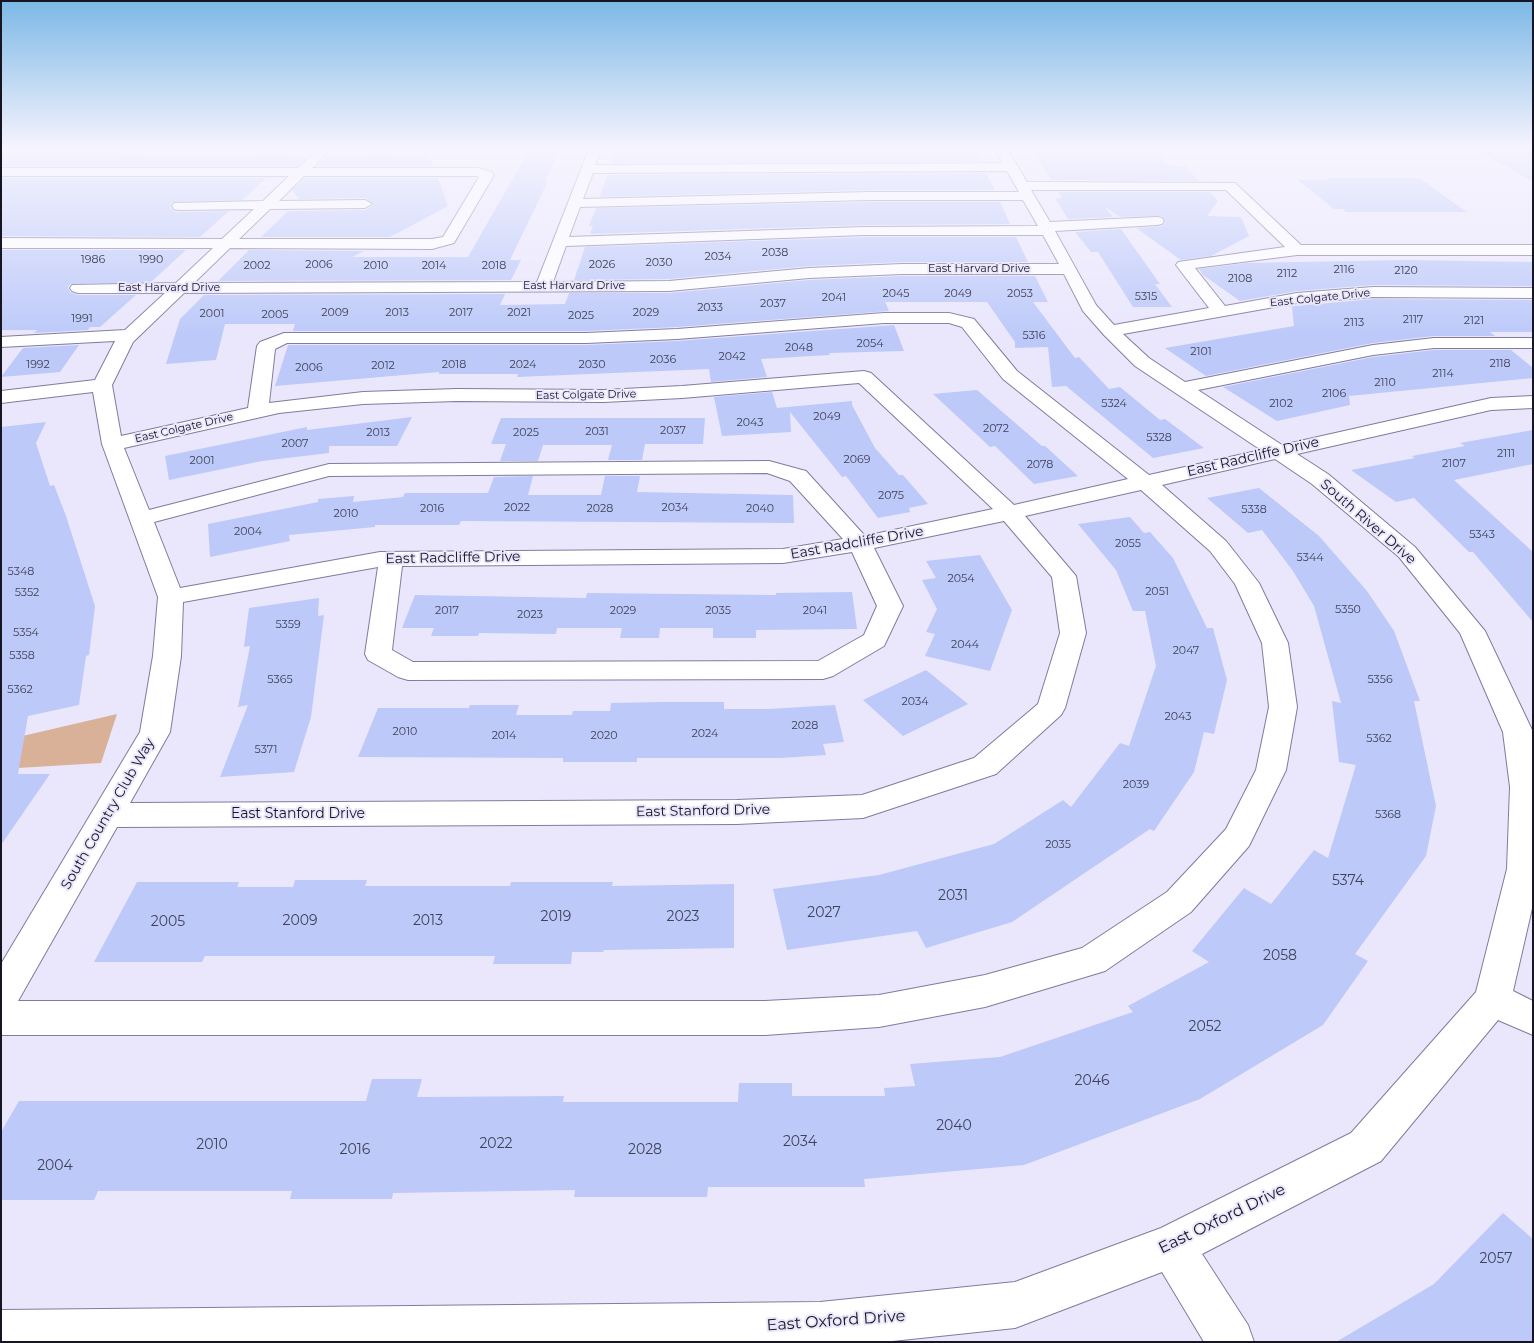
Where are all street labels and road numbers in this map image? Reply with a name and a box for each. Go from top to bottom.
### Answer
street label: East Harvard Drive [928,262,1030,276]
street label: East Harvard Drive [523,279,625,293]
street label: East Harvard Drive [118,281,220,295]
street label: East Colgate Drive [1269,286,1371,310]
street label: East Colgate Drive [536,388,636,402]
street label: East Colgate Drive [134,410,234,446]
street label: East Radcliffe Drive [1185,434,1321,480]
street label: South River Drive [1317,476,1419,568]
street label: East Radcliffe Drive [789,523,925,563]
street label: East Radcliffe Drive [385,548,521,568]
street label: South Country Club Way [58,735,158,893]
street label: East Stanford Drive [636,801,770,821]
street label: East Stanford Drive [231,806,365,822]
street label: East Oxford Drive [1155,1180,1289,1258]
street label: East Oxford Drive [766,1307,906,1335]

